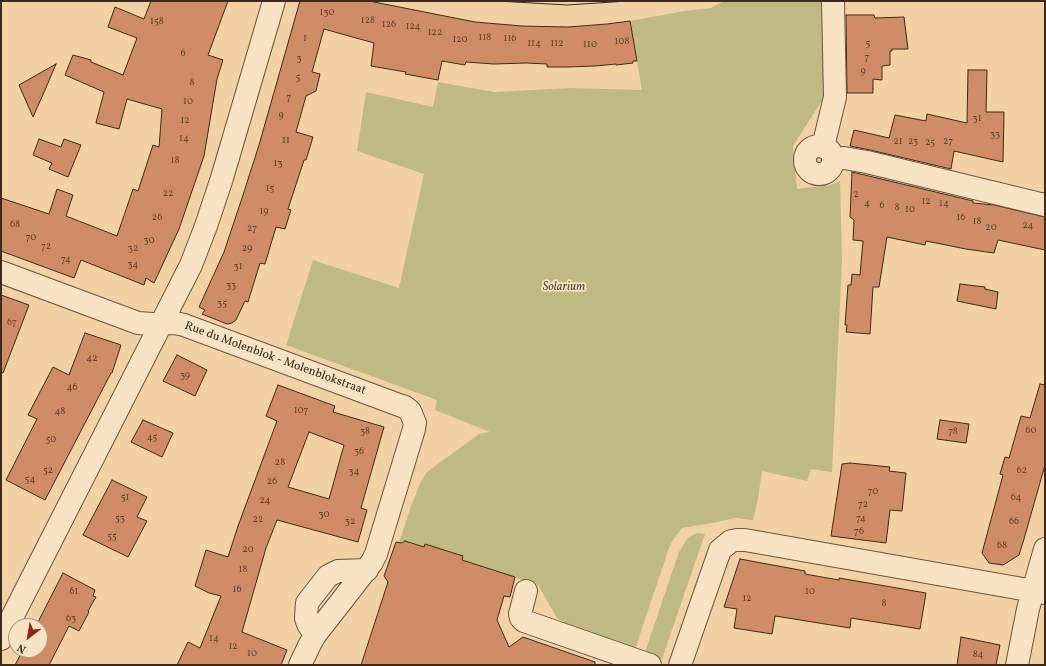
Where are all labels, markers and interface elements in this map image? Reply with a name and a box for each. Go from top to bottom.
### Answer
house number: 130 [320,7,334,19]
house number: 128 [361,15,375,27]
house number: 158 [150,16,164,28]
house number: 126 [382,19,396,31]
house number: 124 [406,21,420,33]
house number: 122 [428,27,442,39]
house number: 118 [479,32,491,44]
house number: 1 [303,33,307,45]
house number: 116 [504,33,516,45]
house number: 120 [452,34,468,46]
house number: 108 [615,36,629,48]
house number: 114 [527,38,541,50]
house number: 112 [550,38,564,50]
house number: 5 [866,38,870,50]
house number: 110 [583,39,597,51]
house number: 6 [180,48,186,60]
house number: 7 [865,52,869,64]
house number: 3 [296,53,302,65]
house number: 9 [860,66,866,78]
house number: 5 [296,72,300,84]
house number: 8 [189,77,195,89]
house number: 7 [287,92,291,104]
house number: 10 [183,96,193,108]
house number: 9 [278,110,284,122]
house number: 31 [972,113,982,125]
house number: 12 [180,115,190,127]
house number: 33 [990,129,1000,141]
house number: 14 [179,133,189,145]
house number: 11 [282,135,290,147]
house number: 21 [893,136,903,148]
house number: 23 [908,136,918,148]
house number: 27 [943,136,953,148]
house number: 25 [925,137,935,149]
house number: 18 [171,155,179,167]
house number: 13 [273,158,283,170]
house number: 15 [266,183,274,195]
house number: 22 [163,188,173,200]
house number: 2 [853,189,859,201]
house number: 12 [921,196,931,208]
house number: 4 [864,198,870,210]
house number: 14 [939,198,949,210]
house number: 6 [879,200,885,212]
house number: 8 [894,202,900,214]
house number: 10 [905,204,915,216]
house number: 19 [259,206,269,218]
house number: 26 [152,212,162,224]
house number: 16 [957,212,965,224]
house number: 18 [973,216,981,228]
house number: 68 [10,219,20,231]
house number: 24 [1022,220,1034,232]
house number: 20 [985,222,997,234]
house number: 27 [247,223,257,235]
house number: 70 [26,232,36,244]
house number: 30 [144,235,154,247]
house number: 72 [41,241,51,253]
house number: 32 [128,243,138,255]
house number: 29 [242,243,252,255]
house number: 74 [61,254,71,266]
house number: 34 [127,259,139,271]
house number: 31 [233,261,243,273]
house number: 33 [226,280,236,292]
park label: Solarium [543,281,585,295]
house number: 35 [217,298,227,310]
house number: 67 [7,317,17,329]
street label: Rue du Molenblok - Molenblokstraat [182,319,368,399]
house number: 42 [86,353,98,365]
house number: 39 [180,370,190,382]
house number: 46 [67,382,77,394]
house number: 107 [294,405,308,417]
house number: 48 [55,406,65,418]
house number: 60 [1025,425,1037,437]
house number: 38 [360,426,370,438]
house number: 78 [948,426,958,438]
house number: 45 [147,432,157,444]
house number: 50 [46,434,56,446]
house number: 36 [354,446,364,458]
house number: 28 [275,457,285,469]
house number: 52 [43,465,53,477]
house number: 62 [1017,465,1027,477]
house number: 34 [348,466,360,478]
house number: 54 [25,474,35,486]
house number: 26 [267,476,277,488]
house number: 70 [868,486,878,498]
house number: 51 [121,492,129,504]
house number: 64 [1011,492,1021,504]
house number: 24 [259,495,271,507]
house number: 72 [858,499,868,511]
house number: 30 [319,509,329,521]
house number: 53 [115,513,125,525]
house number: 74 [856,513,866,525]
house number: 22 [253,514,263,526]
house number: 32 [345,516,355,528]
house number: 66 [1009,516,1019,528]
house number: 76 [854,526,864,538]
house number: 55 [107,531,117,543]
house number: 68 [997,540,1007,552]
house number: 20 [242,544,254,556]
house number: 18 [239,564,247,576]
house number: 16 [233,584,241,596]
house number: 61 [70,586,78,598]
house number: 10 [805,586,815,598]
house number: 12 [742,593,752,605]
house number: 8 [881,598,887,610]
house number: 63 [66,613,76,625]
north arrow [8,618,48,658]
house number: 14 [209,633,219,645]
text: N [15,639,29,656]
house number: 12 [228,641,238,653]
house number: 10 [247,648,257,660]
house number: 84 [973,649,983,661]

